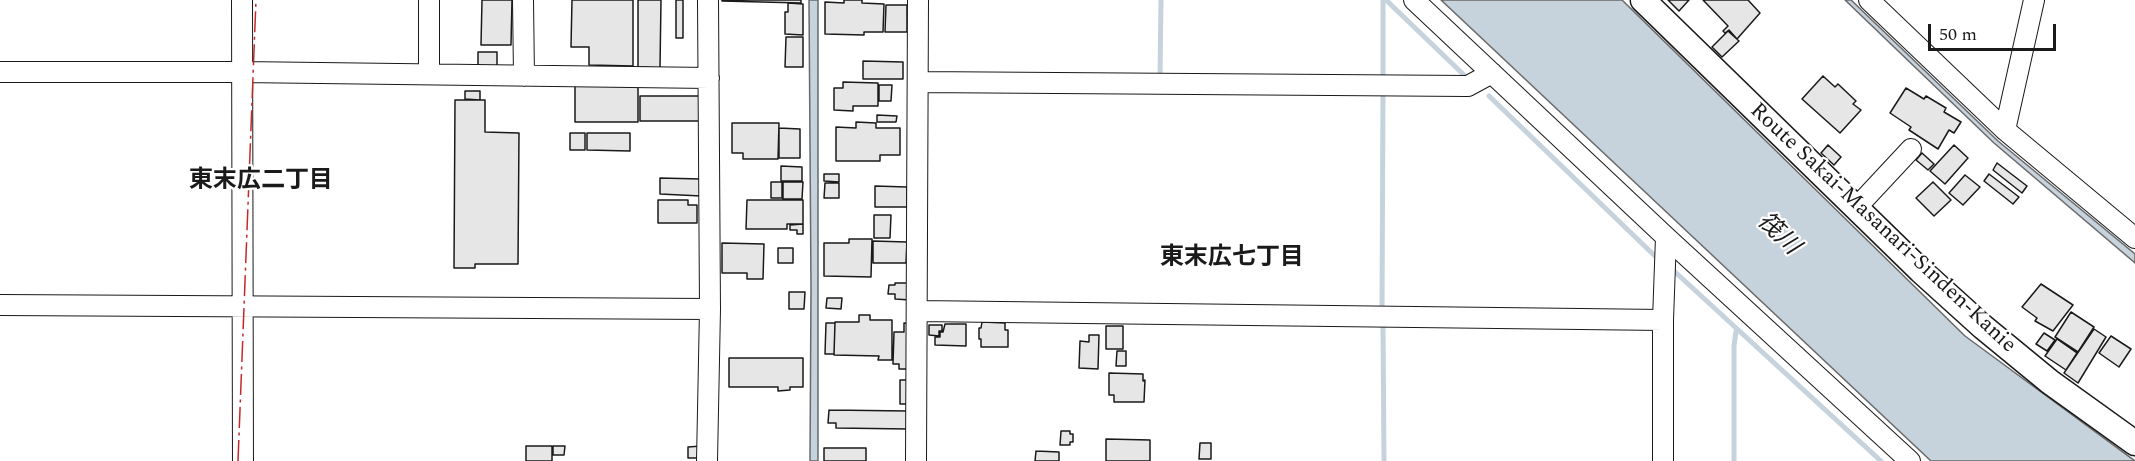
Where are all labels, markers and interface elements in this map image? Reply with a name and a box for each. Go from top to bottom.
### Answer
scale bar [1931,12,2058,50]
text: 50 m [1939,21,1977,48]
street label: Route Sakai-Masanari-Sinden-Kanie [1743,98,2021,360]
district label: 東末広二丁目 [189,168,333,196]
water label: 筏川 [1750,208,1804,262]
district label: 東末広七丁目 [1160,245,1304,273]

